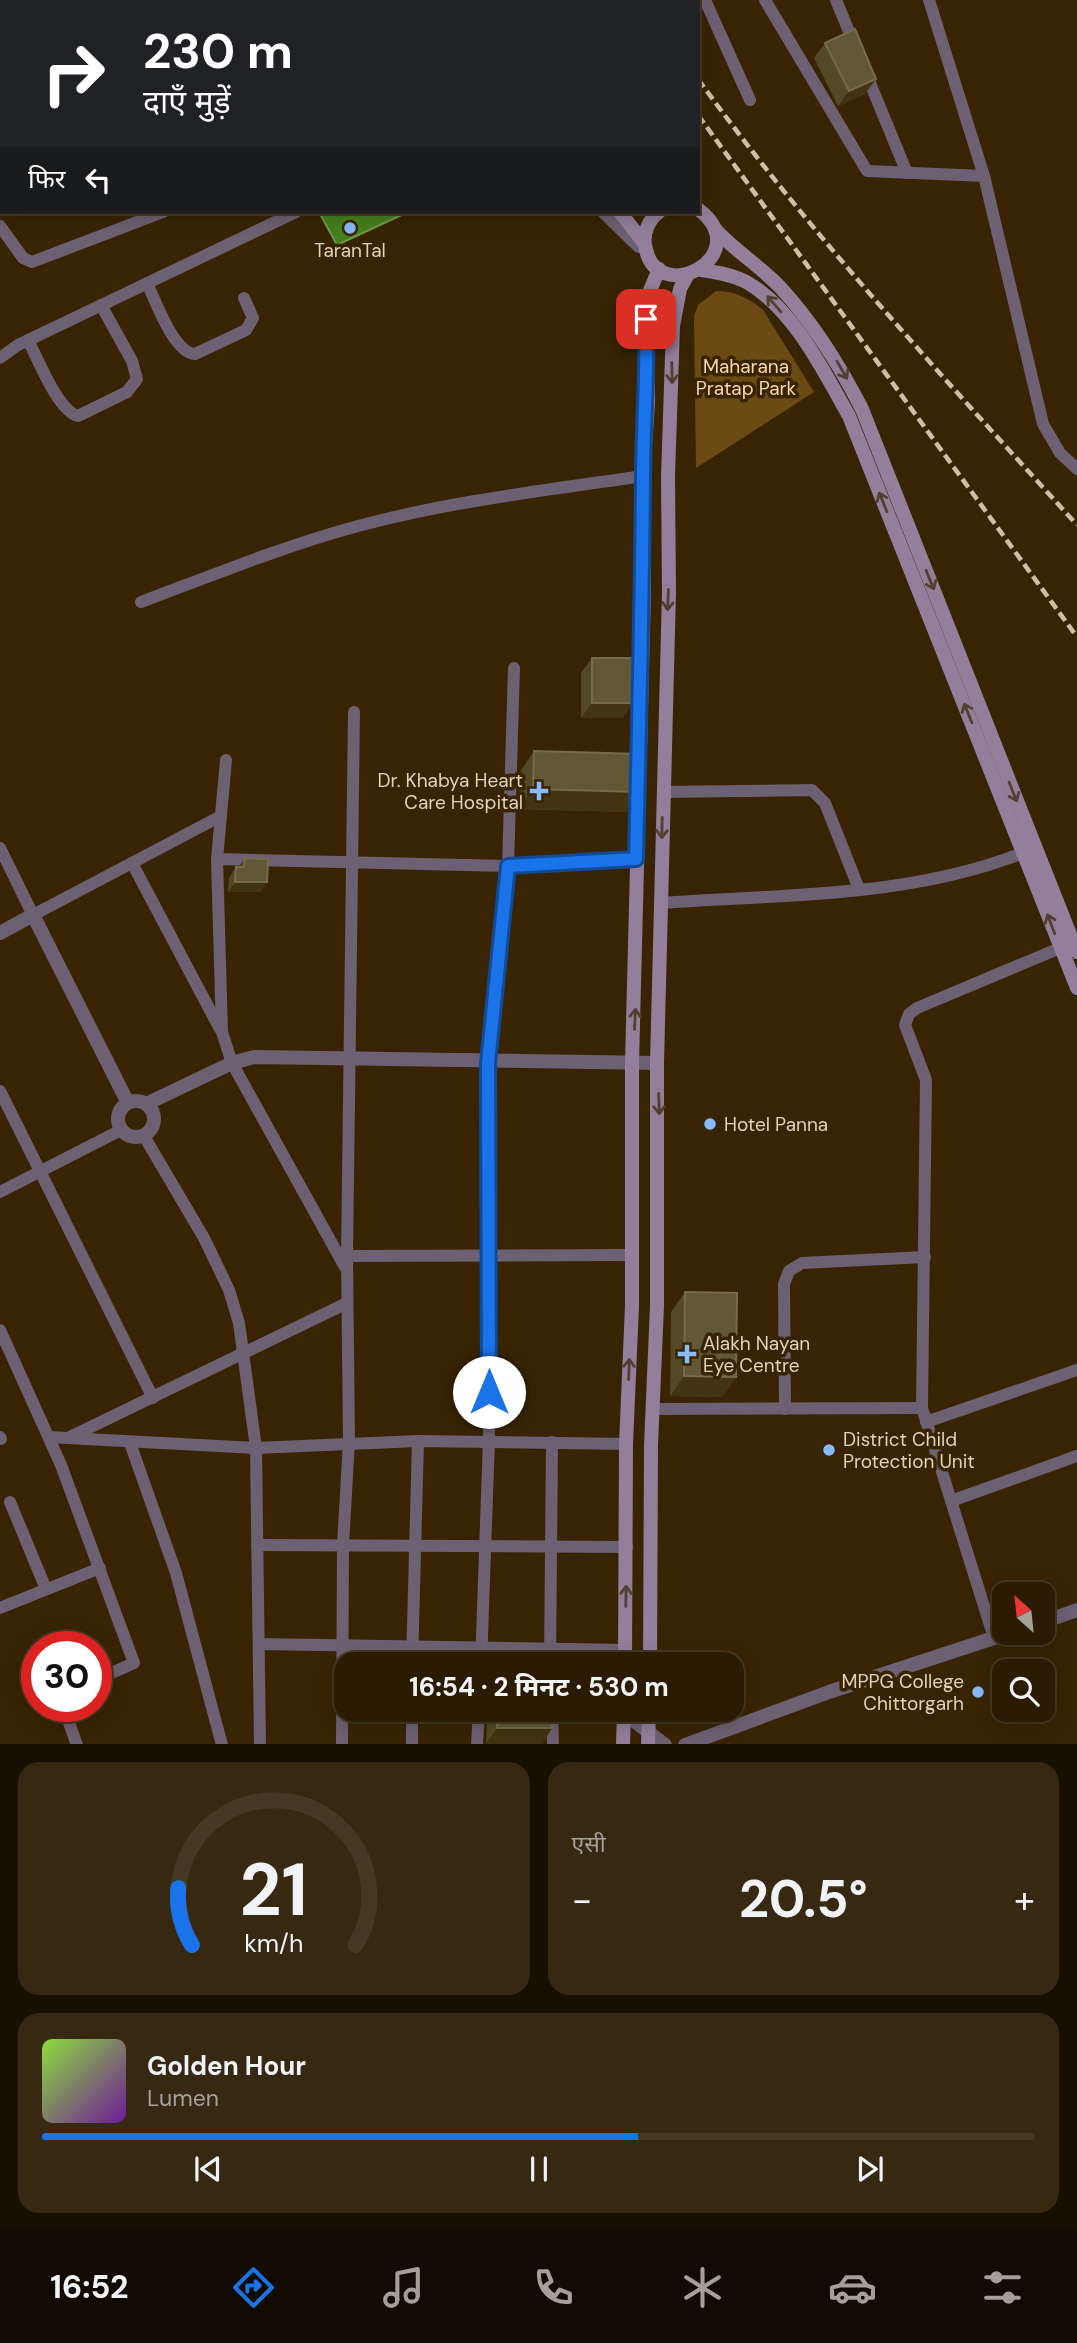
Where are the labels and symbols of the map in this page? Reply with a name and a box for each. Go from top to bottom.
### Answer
marker: TaranTal [342,220,358,236]
place label: TaranTal [314,238,386,263]
pin [616,289,676,349]
one-way arrow [766,295,782,313]
park label: Maharana Pratap Park [696,354,797,401]
one-way arrow [835,360,849,380]
one-way arrow [666,361,679,384]
one-way arrow [876,491,889,513]
one-way arrow [924,569,937,590]
one-way arrow [662,588,675,611]
one-way arrow [960,703,973,724]
place label: Dr. Khabya Heart Care Hospital [377,768,523,815]
one-way arrow [1008,780,1021,802]
marker: Dr. Khabya Heart Care Hospital [529,781,549,801]
one-way arrow [655,816,669,839]
one-way arrow [1044,914,1057,936]
one-way arrow [628,1008,641,1031]
one-way arrow [652,1092,665,1115]
place label: Hotel Panna [724,1112,828,1137]
marker: Hotel Panna [702,1116,718,1132]
place label: Alakh Nayan Eye Centre [703,1331,810,1378]
marker: Alakh Nayan Eye Centre [677,1344,697,1364]
position arrow [452,1355,526,1429]
one-way arrow [623,1357,636,1380]
place label: District Child Protection Unit [843,1427,975,1474]
marker: District Child Protection Unit [821,1442,837,1458]
north arrow [992,1582,1055,1645]
one-way arrow [619,1585,633,1608]
speed limit sign: 30 [21,1631,112,1722]
place label: MPPG College Chittorgarh [841,1669,964,1716]
marker: MPPG College Chittorgarh [970,1684,986,1700]

